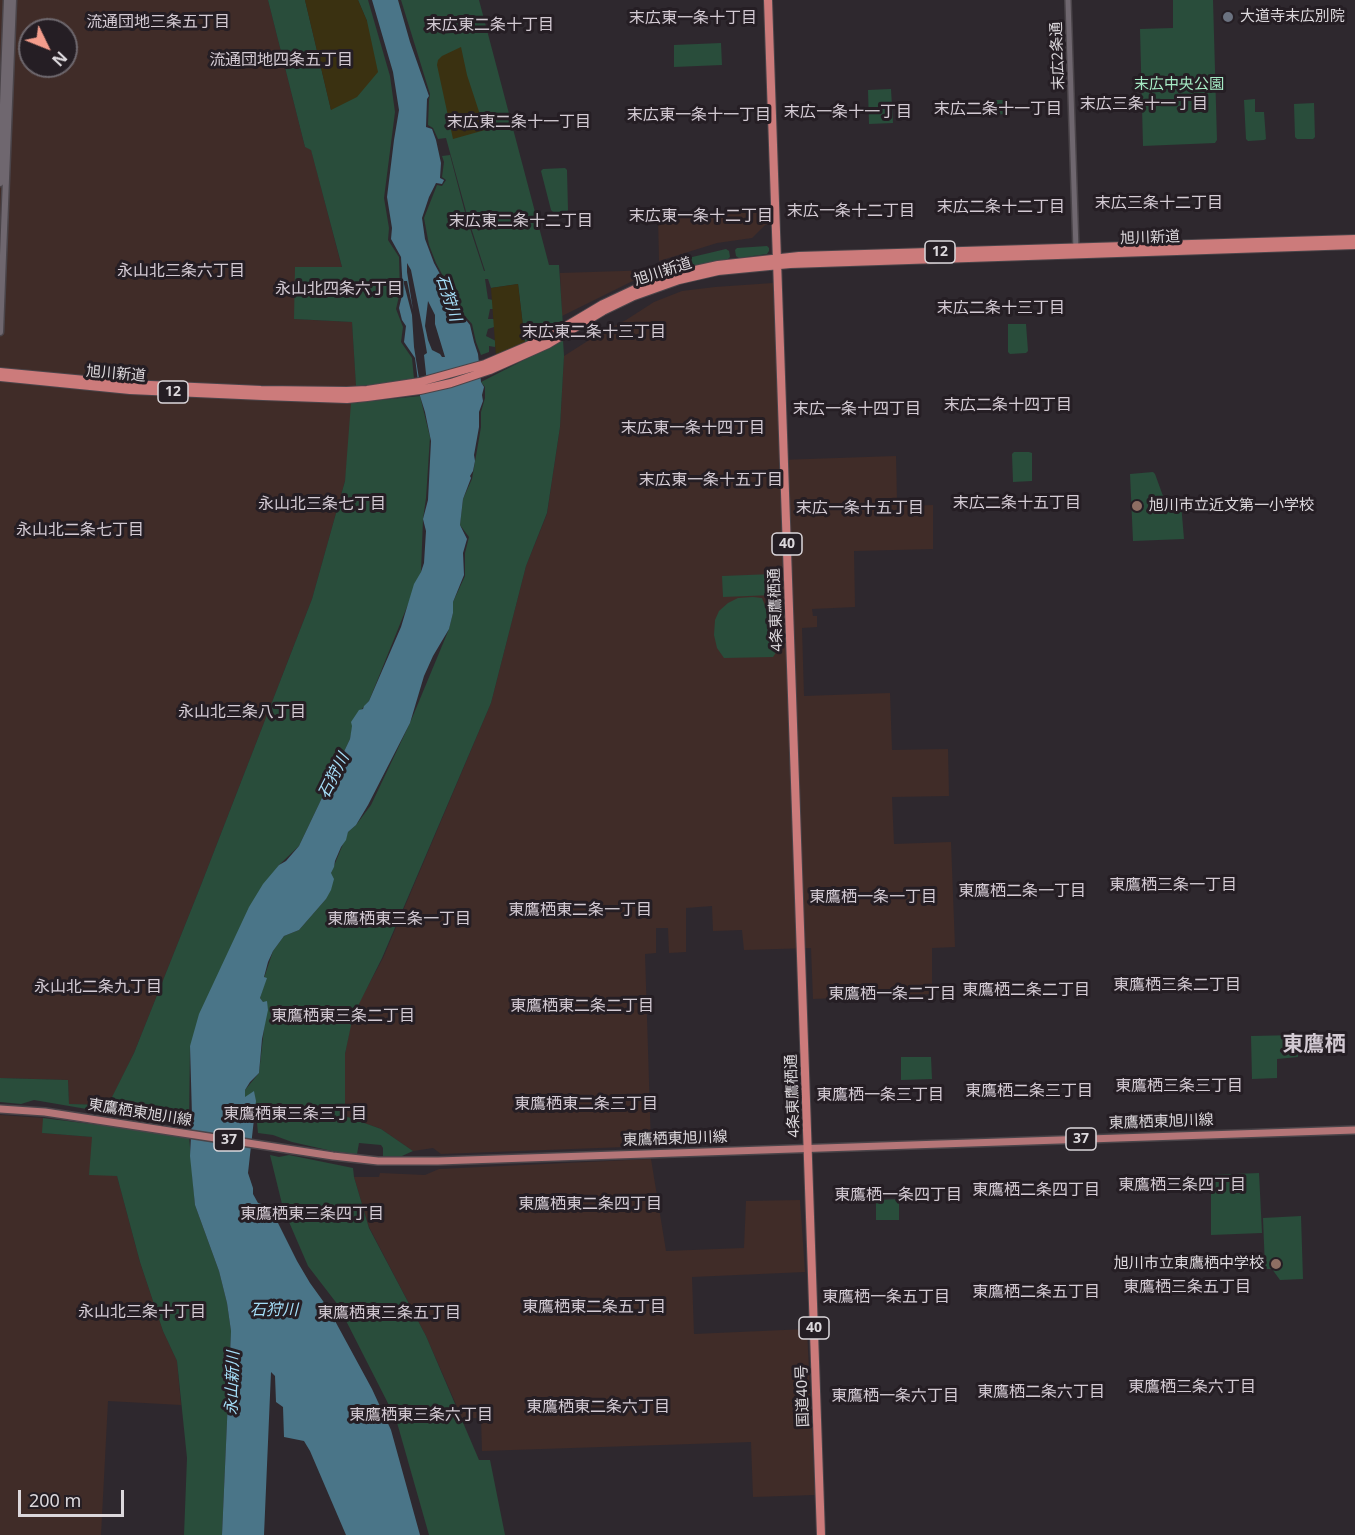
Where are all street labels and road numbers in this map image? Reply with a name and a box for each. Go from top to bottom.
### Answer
street label: 末広2条通 [1048,21,1068,91]
street label: 旭川新道 [1120,228,1180,248]
road number: 12 [925,241,955,263]
street label: 旭川新道 [632,254,694,290]
street label: 旭川新道 [85,362,147,386]
road number: 12 [158,381,188,403]
road number: 40 [772,533,802,555]
street label: 4条東鷹栖通 [766,568,786,652]
street label: 4条東鷹栖通 [783,1054,803,1138]
street label: 東鷹栖東旭川線 [87,1096,193,1130]
street label: 東鷹栖東旭川線 [1108,1111,1214,1133]
street label: 東鷹栖東旭川線 [622,1128,728,1150]
road number: 37 [1066,1128,1096,1150]
road number: 37 [214,1129,244,1151]
road number: 40 [799,1317,829,1339]
street label: 国道40号 [793,1365,813,1427]

